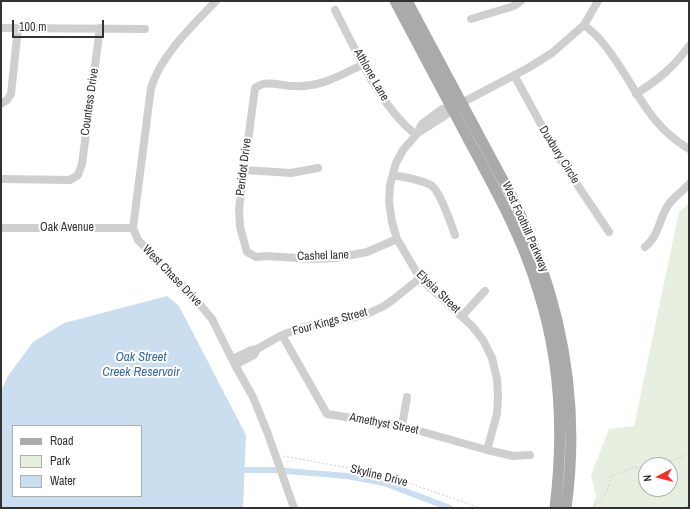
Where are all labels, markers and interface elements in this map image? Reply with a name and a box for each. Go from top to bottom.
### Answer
scale bar [14,12,106,38]
text: 100 m [19,19,46,35]
street label: Athlone Lane [350,46,392,104]
street label: Countess Drive [78,67,102,137]
street label: Duxbury Circle [536,124,582,186]
street label: Peridot Drive [233,137,255,197]
street label: West Foothill Parkway [499,180,551,274]
street label: Oak Avenue [40,221,94,235]
street label: West Chase Drive [139,242,205,310]
street label: Cashel lane [297,248,349,264]
street label: Elysia Street [413,267,463,317]
street label: Four Kings Street [291,305,369,339]
water label: Oak Street Creek Reservoir [102,350,180,381]
street label: Amethyst Street [348,410,420,438]
legend [12,425,142,497]
text: Road [50,433,74,449]
text: Park [50,453,70,469]
north arrow [638,457,678,497]
street label: Skyline Drive [349,462,409,490]
text: Water [50,473,76,489]
text: N [640,474,654,482]

